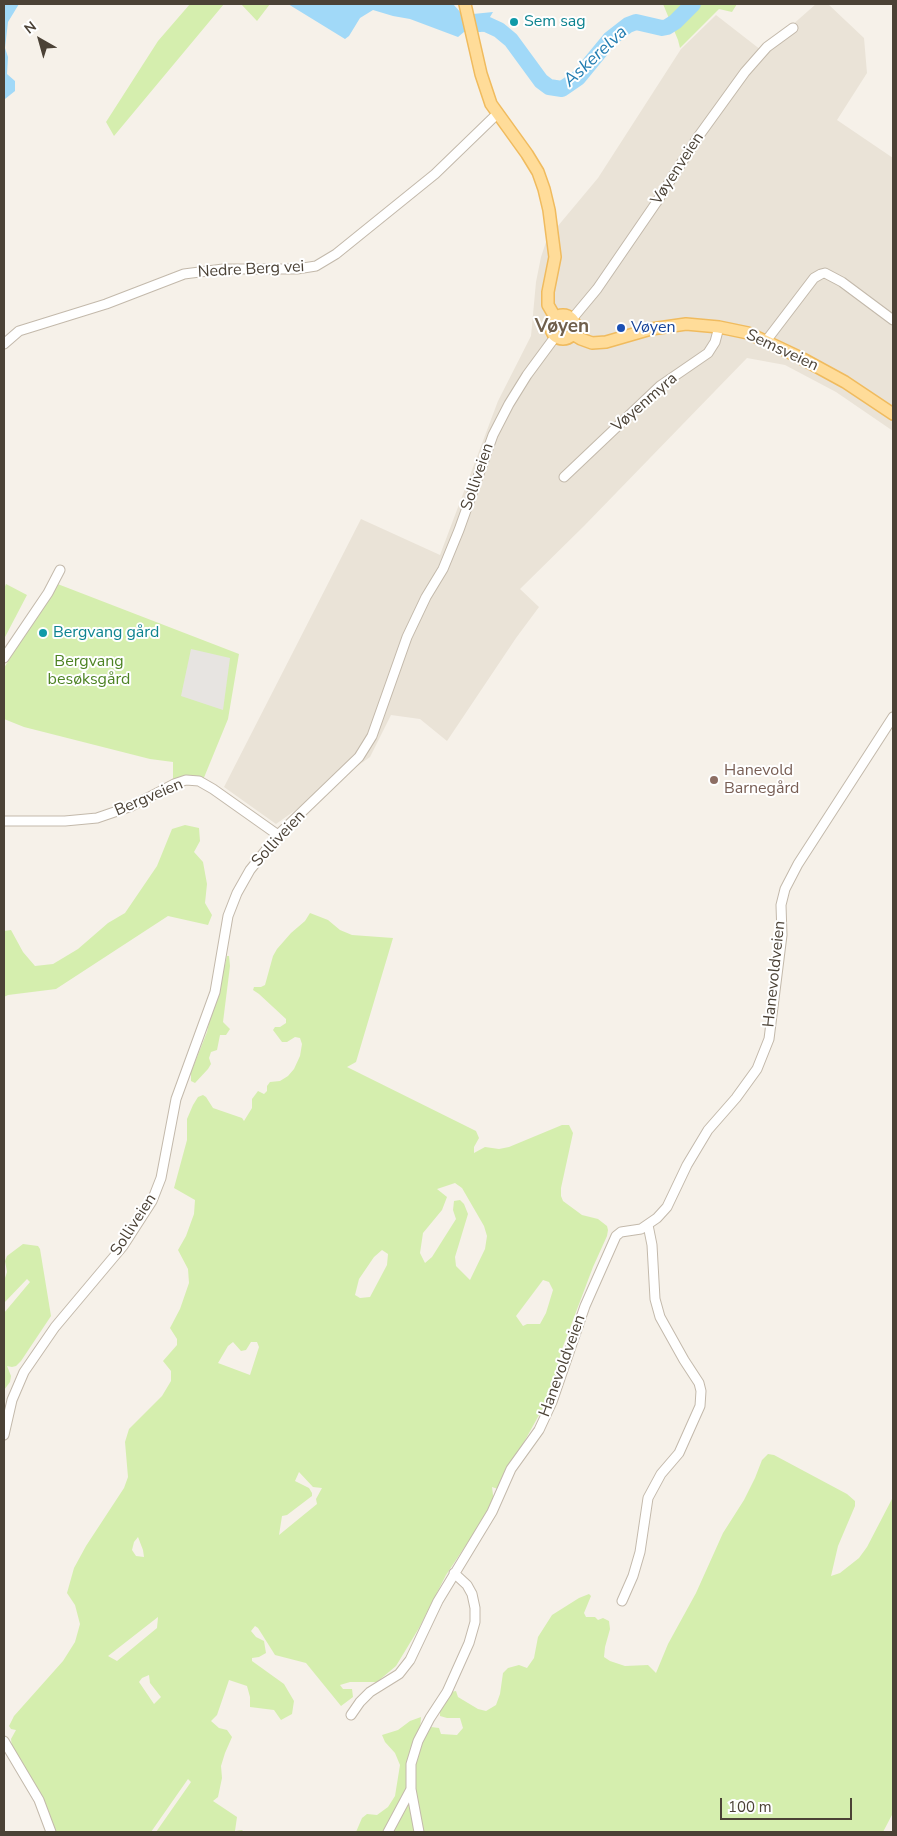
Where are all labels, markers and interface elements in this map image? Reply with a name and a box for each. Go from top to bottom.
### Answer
place label: Sem sag [524,12,586,32]
north arrow [15,15,65,65]
marker: Sem sag [508,16,520,28]
text: N [20,17,40,39]
water label: Askerelva [560,22,632,92]
street label: Vøyenveien [648,129,708,209]
street label: Nedre Berg vei [197,258,305,282]
district label: Vøyen [535,316,589,338]
place label: Vøyen [631,318,676,338]
marker: Vøyen [615,322,627,334]
street label: Semsveien [743,326,821,376]
street label: Vøyenmyra [608,369,682,437]
street label: Solliveien [458,441,498,513]
place label: Bergvang gård [53,623,159,643]
marker: Bergvang gård [37,627,49,639]
park label: Bergvang besøksgård [48,652,130,690]
place label: Hanevold Barnegård [724,761,799,799]
marker: Hanevold Barnegård [708,774,720,786]
street label: Bergveien [112,775,186,821]
street label: Solliveien [248,807,310,871]
street label: Hanevoldveien [760,920,790,1028]
street label: Solliveien [107,1190,161,1260]
street label: Hanevoldveien [536,1312,590,1420]
scale bar [722,1788,854,1820]
text: 100 m [728,1797,772,1817]

